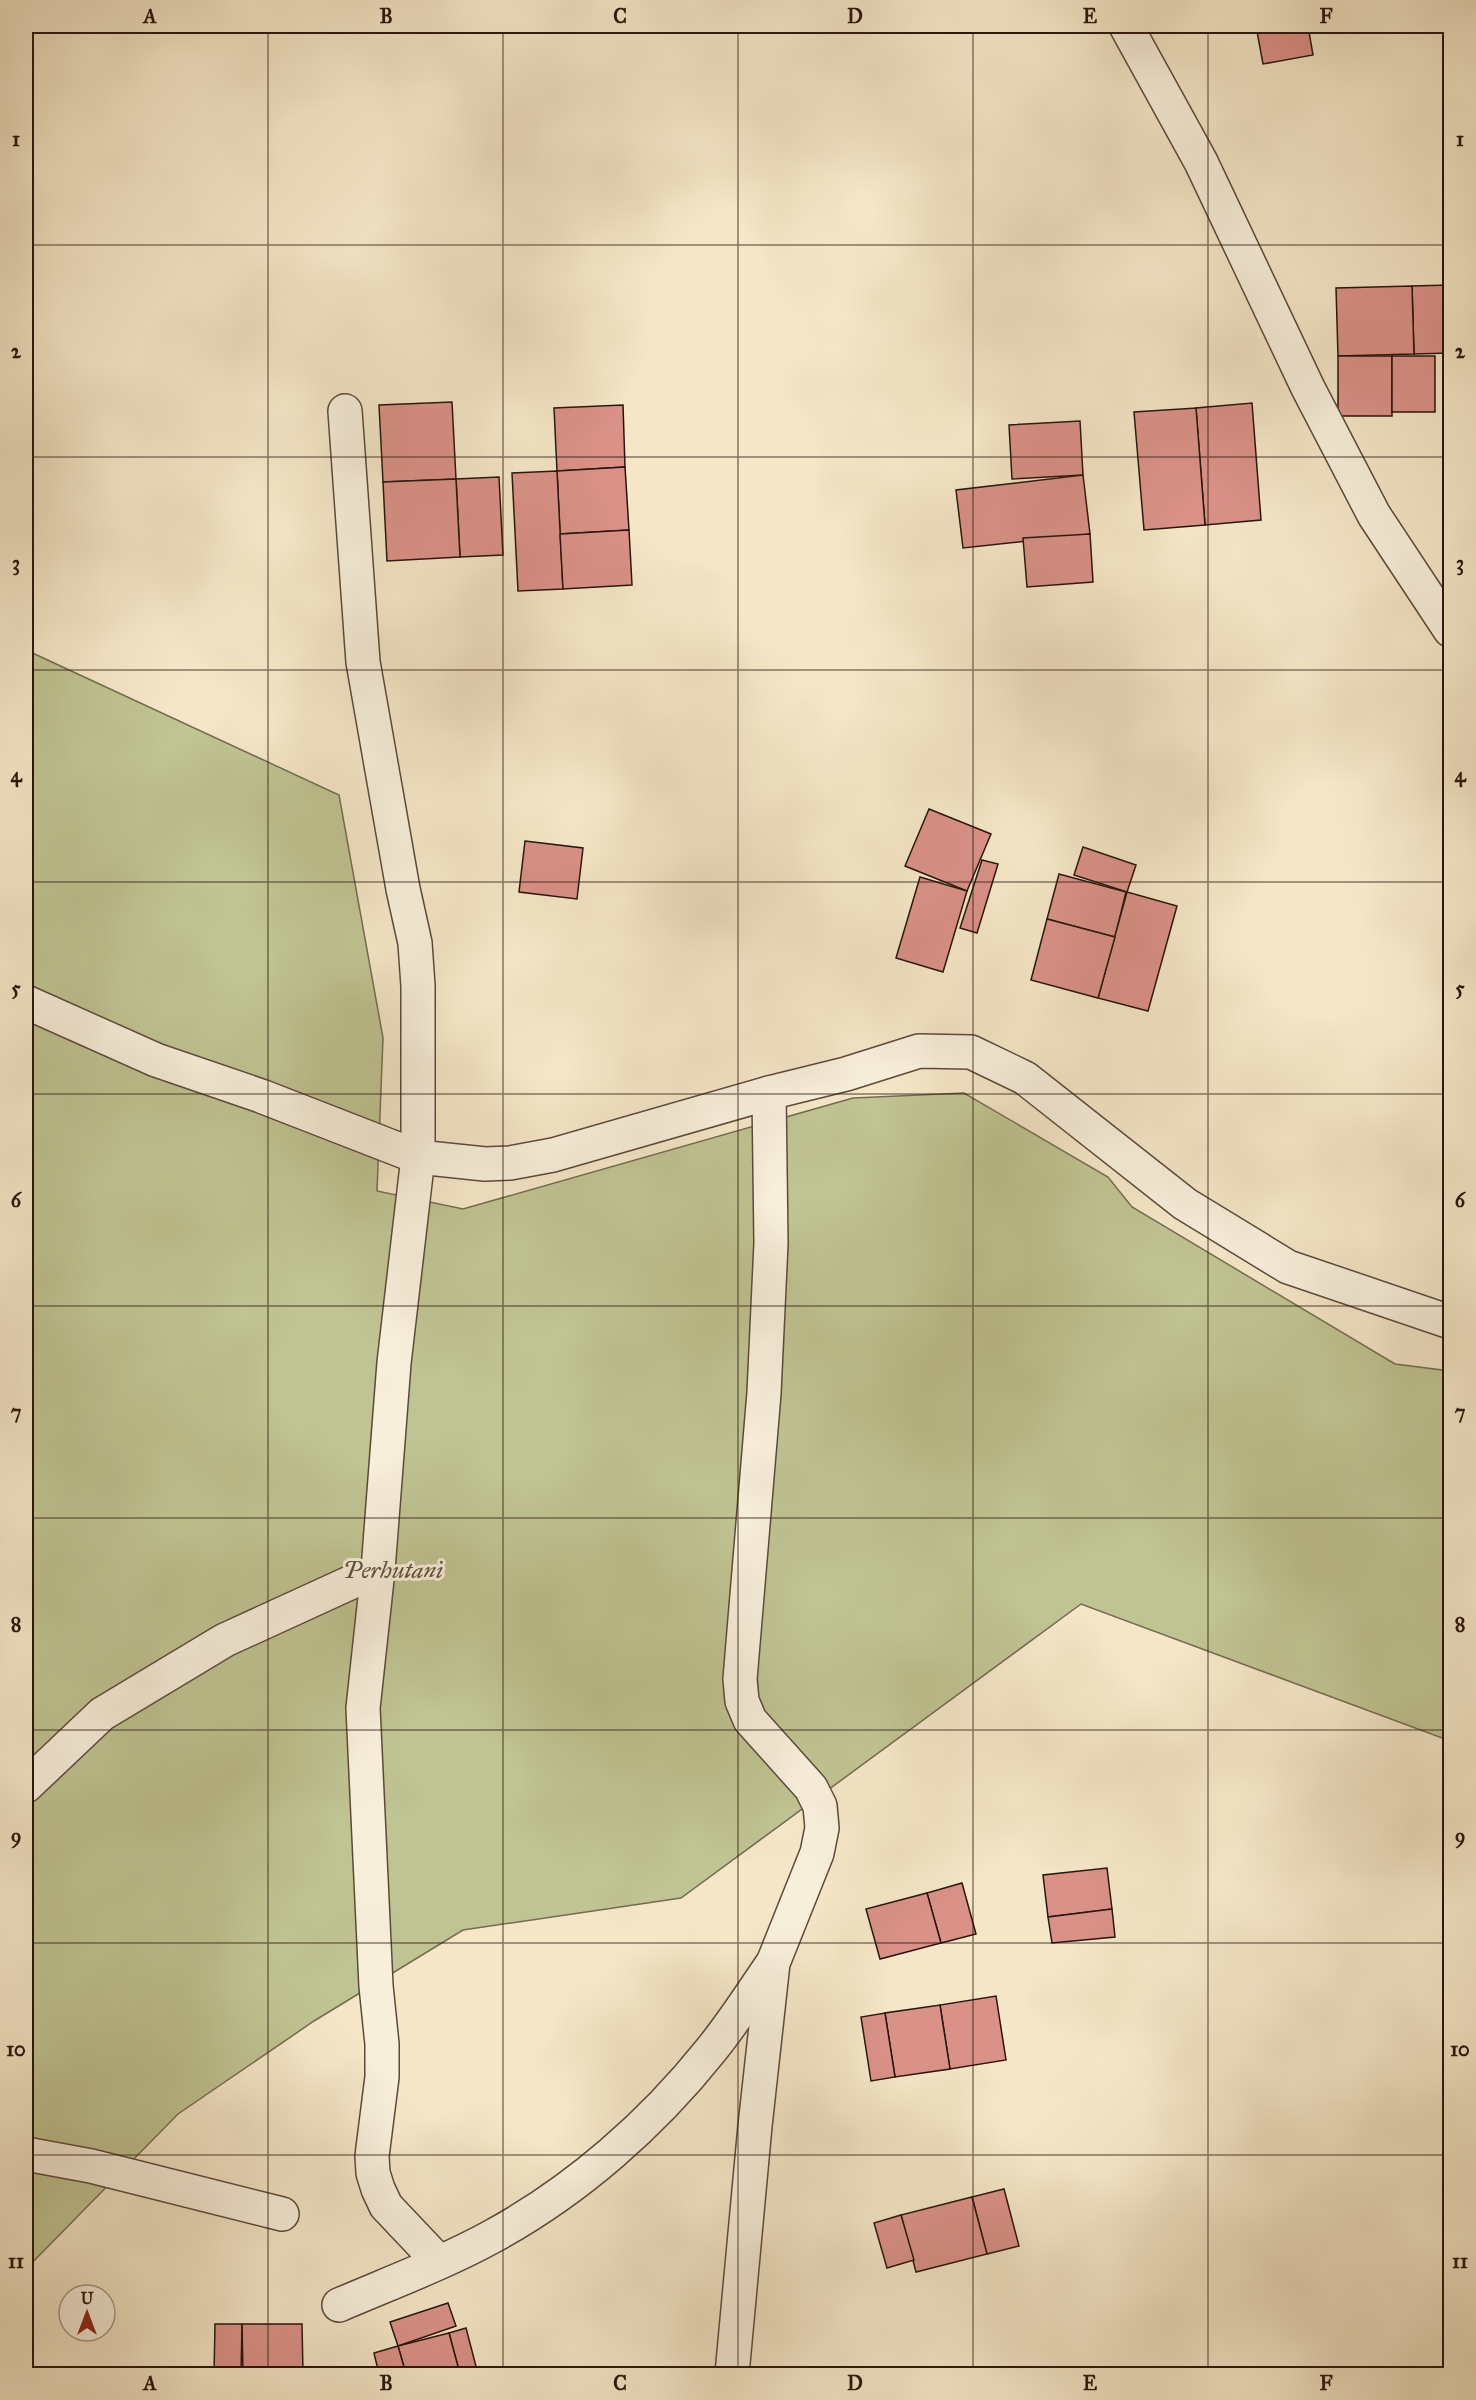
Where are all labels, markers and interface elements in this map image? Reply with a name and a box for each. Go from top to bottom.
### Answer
text: A [141,4,157,28]
text: B [379,4,393,28]
text: C [613,4,627,28]
text: D [847,4,863,28]
text: E [1083,4,1098,28]
text: F [1319,4,1333,28]
text: 1 [12,127,20,151]
text: 1 [1456,127,1464,151]
text: 2 [11,339,22,363]
text: 2 [1455,339,1466,363]
text: 3 [12,551,20,576]
text: 3 [1456,551,1464,576]
text: 4 [10,763,22,788]
text: 4 [1454,763,1466,788]
text: 5 [11,976,21,1000]
text: 5 [1455,976,1465,1000]
text: 6 [11,1188,23,1212]
text: 6 [1455,1188,1467,1212]
text: 7 [11,1400,22,1424]
text: 7 [1455,1400,1466,1424]
park label: Perhutani [343,1555,443,1585]
text: 8 [11,1612,21,1636]
text: 8 [1455,1612,1465,1636]
text: 9 [11,1824,21,1849]
text: 9 [1455,1824,1465,1849]
text: 10 [6,2037,26,2061]
text: 10 [1450,2037,1470,2061]
text: 11 [8,2249,24,2273]
text: 11 [1452,2249,1468,2273]
north arrow [57,2283,117,2343]
text: U [81,2289,94,2308]
text: A [141,2371,157,2395]
text: B [379,2371,393,2395]
text: C [613,2371,627,2395]
text: D [847,2371,863,2395]
text: E [1083,2371,1098,2395]
text: F [1319,2371,1333,2395]

